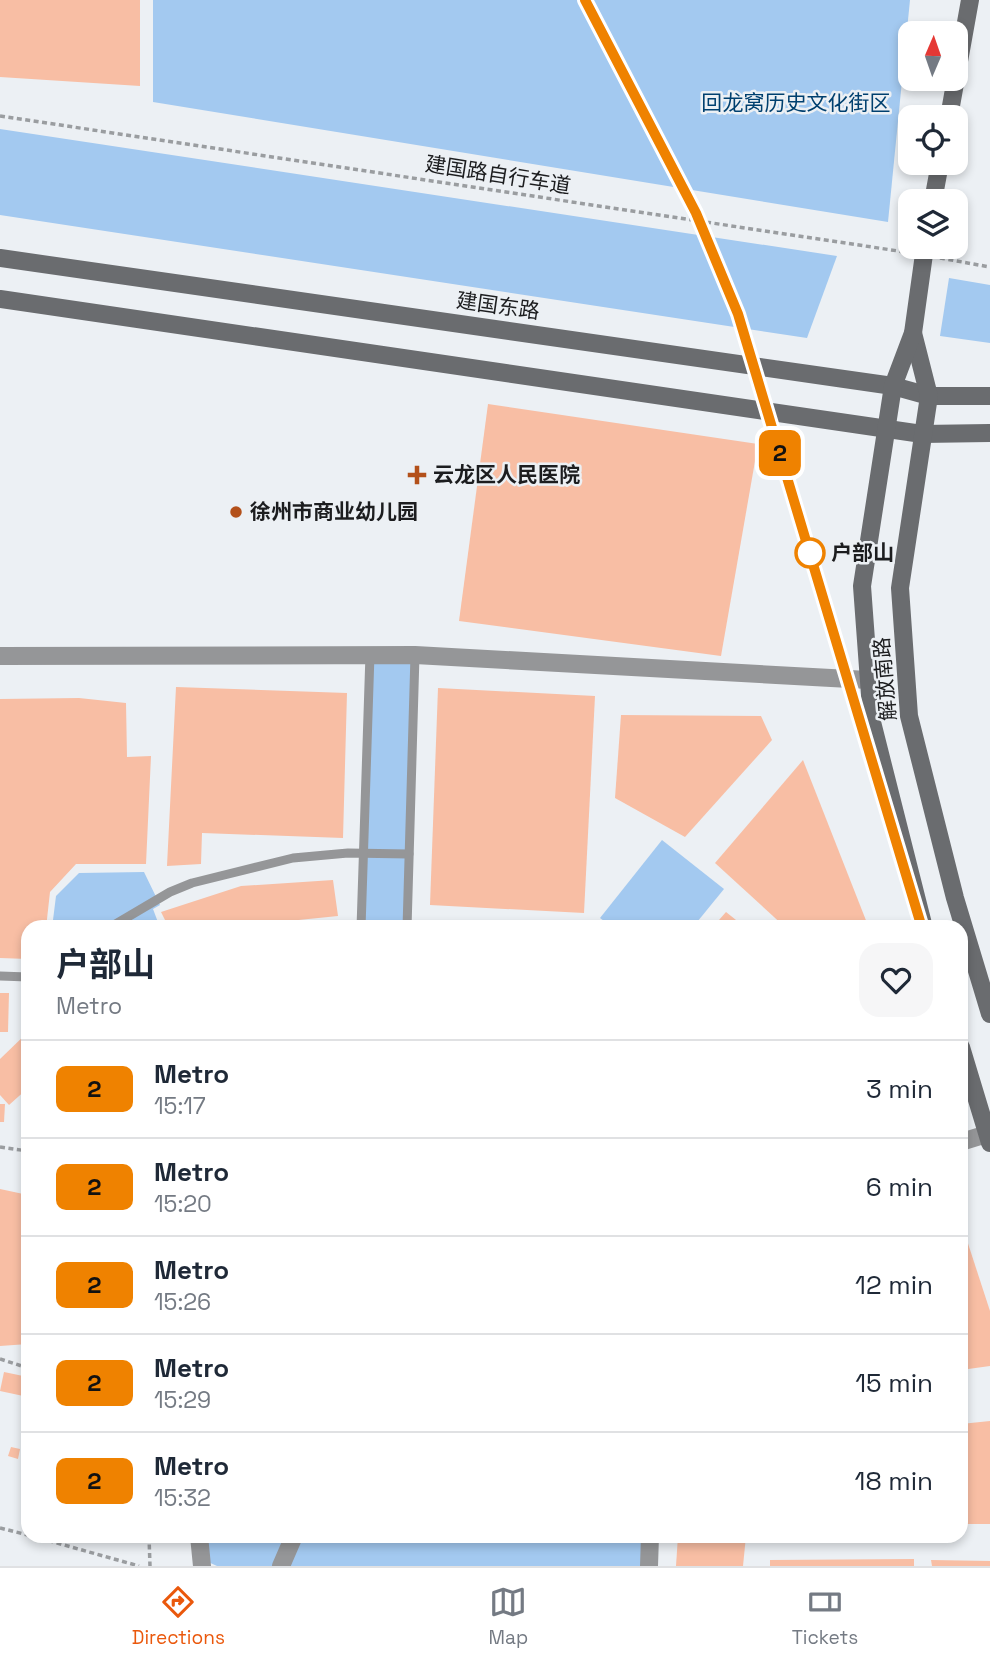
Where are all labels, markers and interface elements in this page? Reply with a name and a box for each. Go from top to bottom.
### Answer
north arrow [898,21,968,91]
map controls [898,21,968,259]
park label: 回龙窝历史文化街区 [702,89,891,116]
button: locate [898,105,968,175]
street label: 建国路自行车道 [423,150,573,199]
button: layers [898,189,968,259]
street label: 建国东路 [455,286,542,325]
line badge: 2 [757,430,803,476]
text: 2 [773,437,787,468]
place label: 云龙区人民医院 [433,461,580,488]
marker: 云龙区人民医院 [407,465,427,485]
place label: 徐州市商业幼儿园 [250,498,418,525]
marker: 徐州市商业幼儿园 [228,504,244,520]
marker: 户部山 [795,538,825,568]
place label: 户部山 [831,539,894,566]
street label: 解放南路 [867,636,902,722]
button: heart [859,943,933,1017]
text: 户部山 [56,944,155,986]
text: Metro [56,991,122,1021]
text: Metro [154,1057,229,1091]
text: 3 min [866,1072,933,1106]
text: 2 [87,1073,102,1104]
text: 15:17 [154,1091,206,1121]
text: Metro [154,1155,229,1189]
text: 6 min [866,1170,933,1204]
text: 2 [87,1171,102,1202]
text: 15:20 [154,1189,212,1219]
text: Metro [154,1253,229,1287]
text: 12 min [855,1268,933,1302]
text: 2 [87,1269,102,1300]
text: 15:26 [154,1287,211,1317]
text: Metro [154,1351,229,1385]
text: 15 min [855,1366,933,1400]
text: 2 [87,1367,102,1398]
text: 15:29 [154,1385,211,1415]
text: Metro [154,1449,229,1483]
text: 18 min [855,1464,933,1498]
text: 2 [87,1465,102,1496]
text: 15:32 [154,1483,211,1513]
tab: Directions [132,1583,225,1650]
tab: Map [489,1583,528,1650]
tab: Tickets [792,1583,858,1650]

